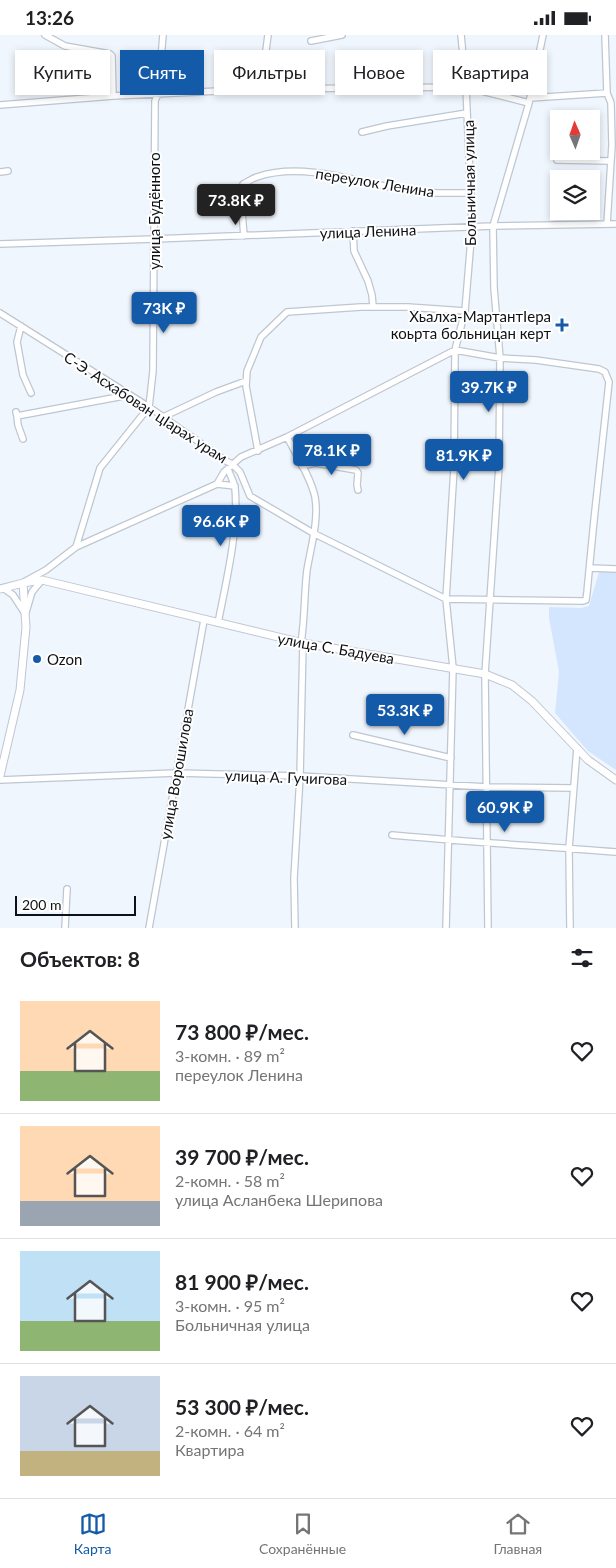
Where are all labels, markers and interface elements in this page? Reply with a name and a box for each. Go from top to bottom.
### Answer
text: 13:26 [25,6,74,29]
chip: Купить [15,50,110,95]
chip: Снять [120,50,204,95]
chip: Фильтры [214,50,325,95]
chip: Новое [335,50,423,95]
chip: Квартира [433,50,547,95]
north arrow [550,110,600,160]
map controls [550,110,600,220]
street label: Больничная улица [459,120,479,246]
street label: улица Будённого [145,152,163,270]
street label: переулок Ленина [314,164,436,200]
button: layers [550,170,600,220]
pin: 73.8K ₽ [190,183,282,226]
text: 73.8K ₽ [208,190,264,209]
street label: улица Ленина [320,220,416,242]
pin: 73K ₽ [129,291,199,334]
text: 73K ₽ [143,298,185,317]
place label: Хьалха-МартантIера коьрта больницан керт [391,307,551,342]
marker: Хьалха-МартантIера коьрта больницан керт [555,318,569,332]
street label: С-Э. Асхабован цIарах урам [61,347,231,467]
pin: 39.7K ₽ [443,371,535,413]
text: 39.7K ₽ [461,377,517,396]
pin: 78.1K ₽ [286,433,378,476]
pin: 81.9K ₽ [418,439,510,481]
text: 78.1K ₽ [304,440,360,459]
text: 81.9K ₽ [436,445,492,464]
pin: 96.6K ₽ [175,505,267,547]
text: 96.6K ₽ [193,511,249,530]
street label: улица С. Бадуева [276,629,396,667]
place label: Ozon [47,650,82,668]
marker: Ozon [31,653,43,665]
pin: 53.3K ₽ [359,693,451,736]
text: 53.3K ₽ [377,700,433,719]
street label: улица Ворошилова [156,707,196,841]
street label: улица А. Гучигова [225,766,347,788]
pin: 60.9K ₽ [459,791,551,833]
text: 60.9K ₽ [477,797,533,816]
scale bar [15,893,136,916]
text: 200 m [22,896,61,913]
icon: filters [568,944,596,972]
text: Объектов: 8 [20,946,140,971]
text: 73 800 ₽/мес. [175,1019,309,1044]
icon: home [60,1021,120,1081]
icon: heart [568,1037,596,1065]
text: 3-комн. · 89 m² [175,1046,285,1065]
text: переулок Ленина [175,1065,303,1084]
text: 39 700 ₽/мес. [175,1144,309,1169]
icon: home [60,1146,120,1206]
icon: heart [568,1162,596,1190]
text: 2-комн. · 58 m² [175,1171,285,1190]
text: улица Асланбека Шерипова [175,1190,383,1209]
text: 81 900 ₽/мес. [175,1269,309,1294]
icon: home [60,1271,120,1331]
icon: heart [568,1287,596,1315]
text: 3-комн. · 95 m² [175,1296,285,1315]
text: Больничная улица [175,1315,310,1334]
text: 53 300 ₽/мес. [175,1394,309,1419]
icon: home [60,1396,120,1456]
icon: heart [568,1412,596,1440]
text: 2-комн. · 64 m² [175,1421,285,1440]
text: Квартира [175,1440,244,1459]
tab: Карта [74,1510,112,1557]
tab: Сохранённые [259,1510,346,1557]
tab: Главная [494,1510,542,1557]

